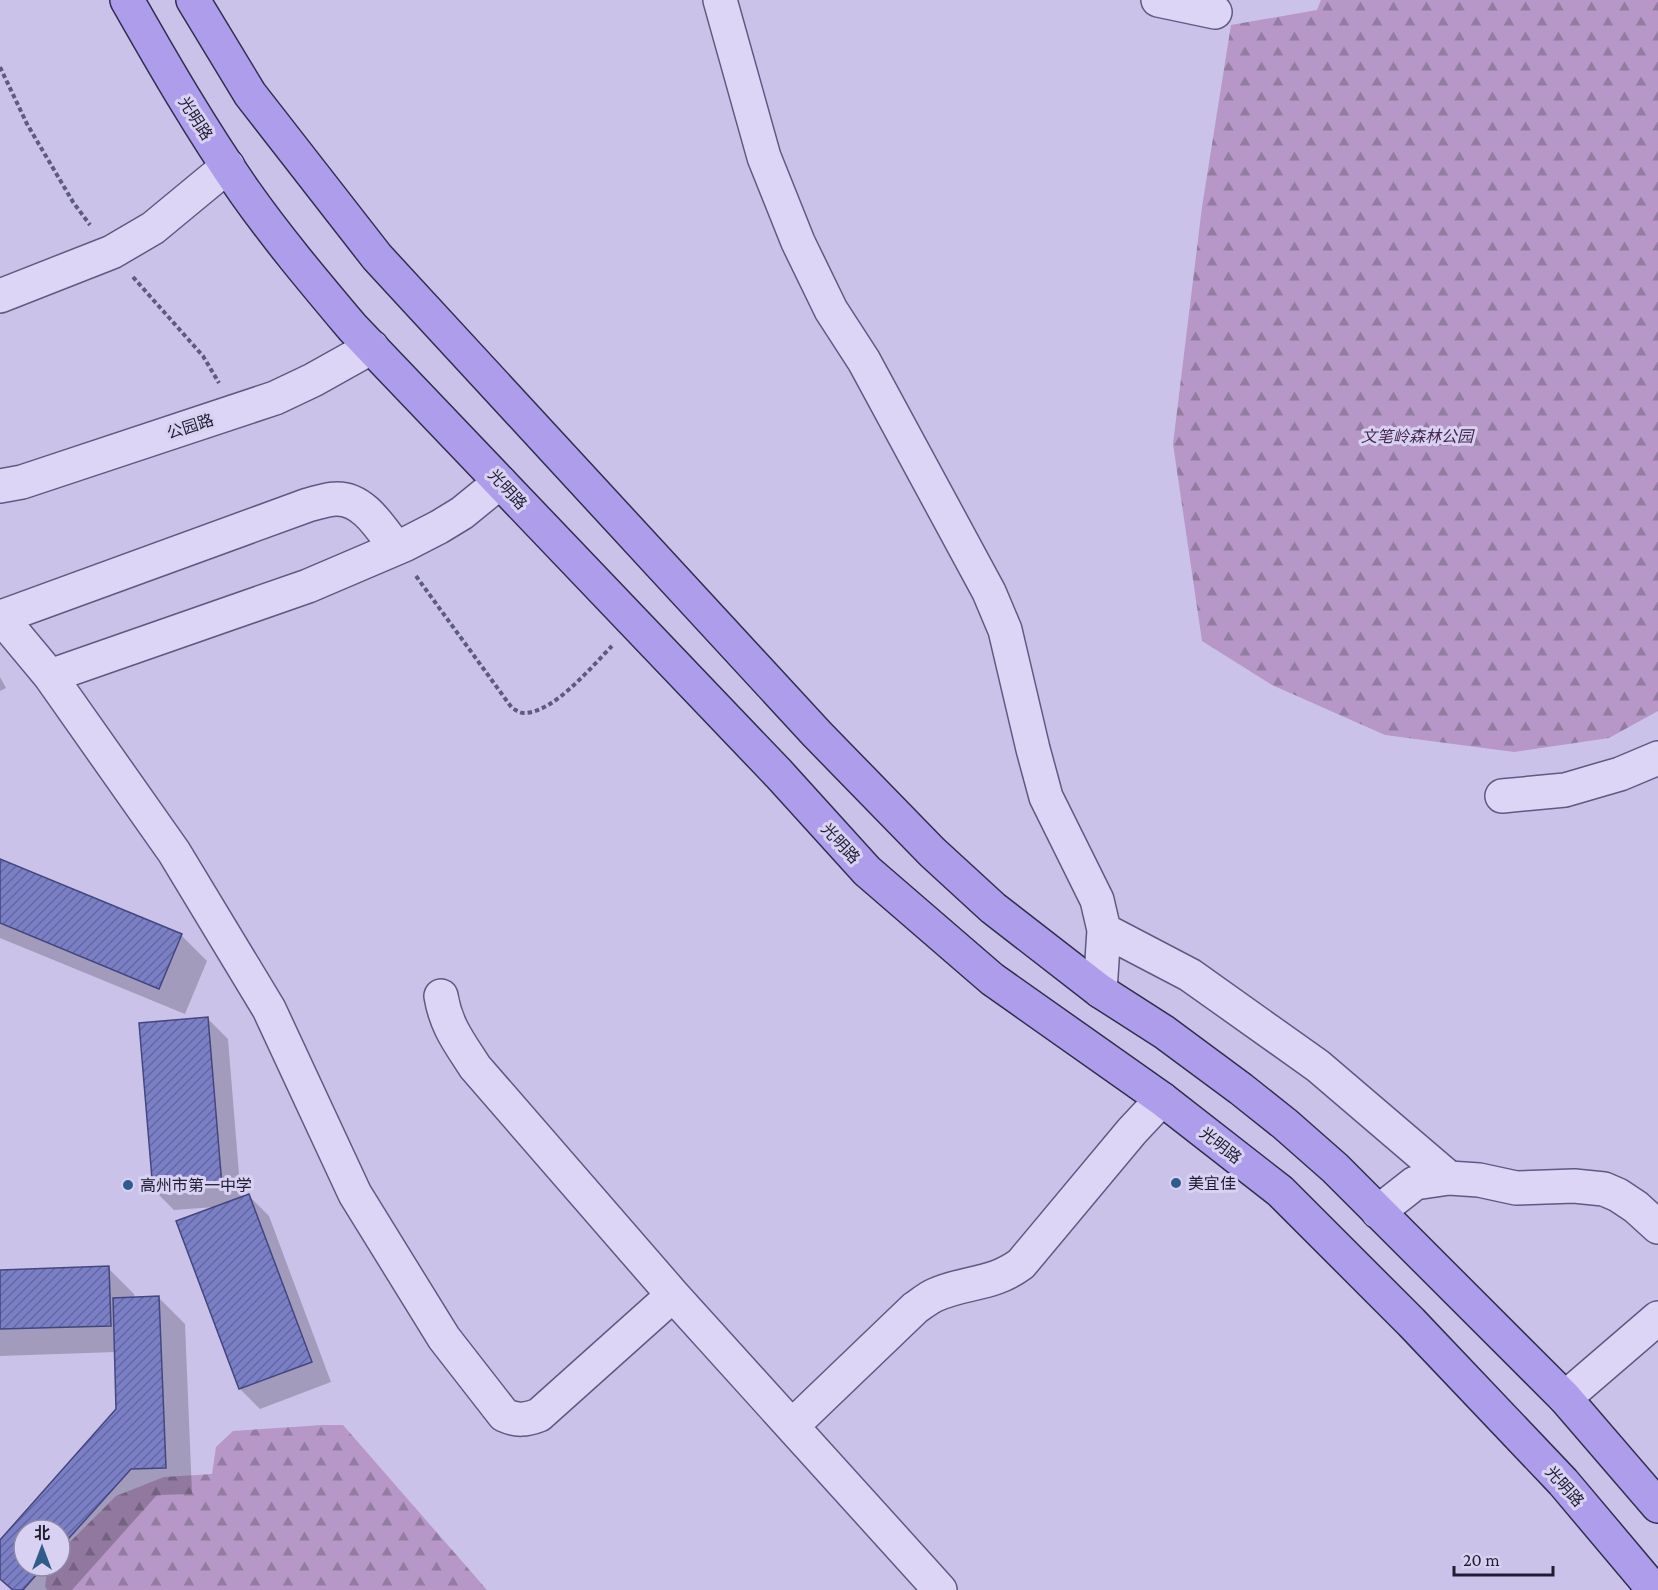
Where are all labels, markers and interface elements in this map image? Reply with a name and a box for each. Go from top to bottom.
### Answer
street label: 光明路 [175,94,216,143]
street label: 公园路 [165,411,216,442]
park label: 文笔岭森林公园 [1361,428,1475,445]
street label: 光明路 [485,466,530,513]
street label: 光明路 [818,820,863,867]
street label: 光明路 [1197,1124,1245,1167]
place label: 美宜佳 [1188,1175,1236,1192]
marker: 美宜佳 [1169,1176,1183,1190]
place label: 高州市第一中学 [140,1177,252,1194]
marker: 高州市第一中学 [121,1178,135,1192]
street label: 光明路 [1542,1463,1587,1510]
north arrow [12,1518,72,1578]
text: 北 [34,1525,50,1542]
scale bar [1454,1539,1553,1577]
text: 20 m [1463,1550,1500,1570]

